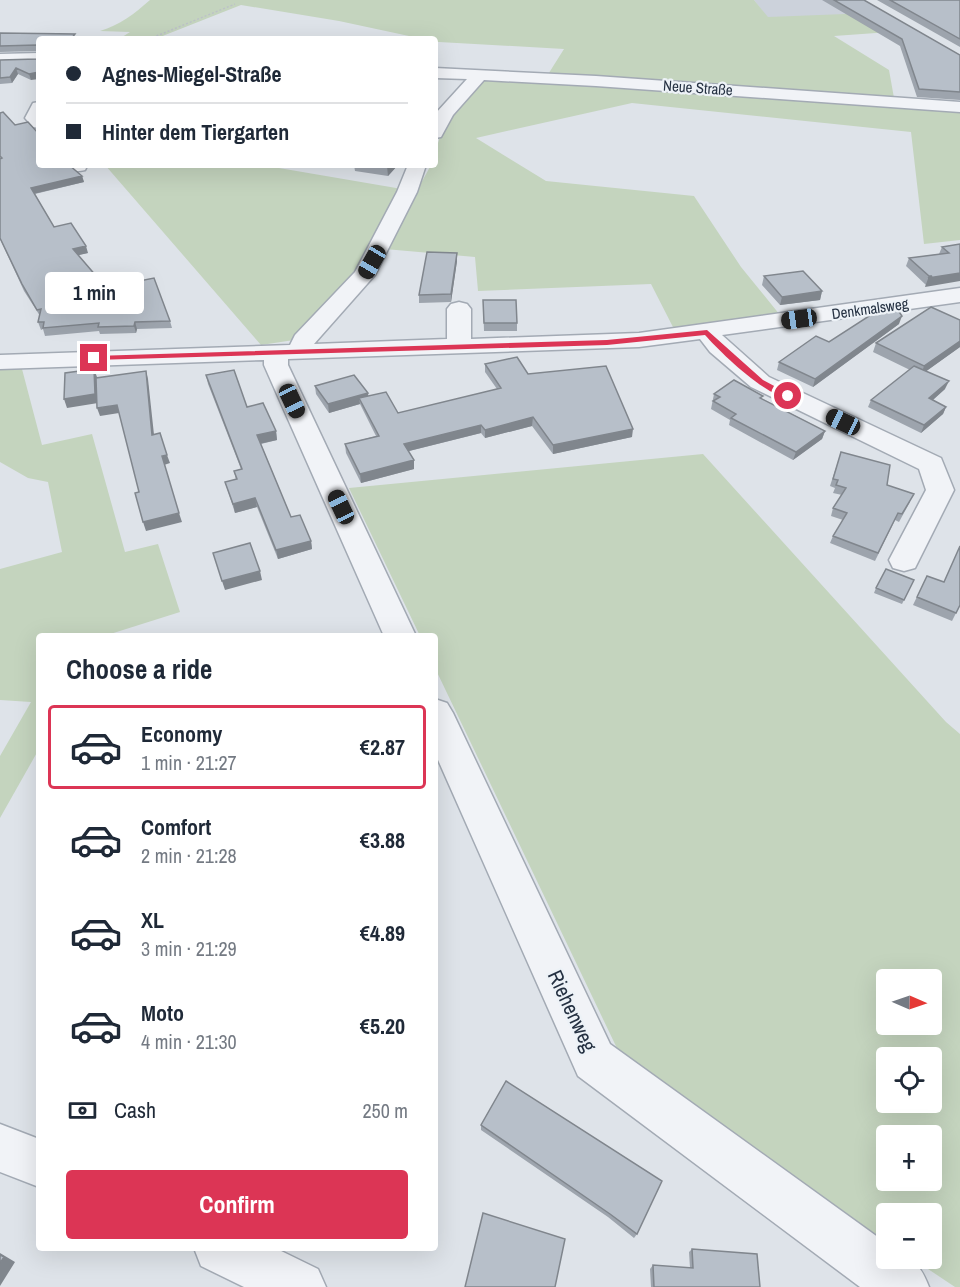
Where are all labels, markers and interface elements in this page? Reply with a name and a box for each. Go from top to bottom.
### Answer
text: Agnes-Miegel-Straße [102,59,281,89]
street label: Neue Straße [663,75,734,100]
text: Hinter dem Tiergarten [102,117,289,147]
car [355,242,389,282]
callout: 1 min [44,271,144,313]
text: 1 min [73,279,116,306]
street label: Denkmalsweg [830,293,910,324]
car [780,308,818,330]
route end [80,344,107,371]
car [276,381,308,421]
route start [774,382,801,409]
car [823,406,863,438]
car [325,487,357,527]
text: Choose a ride [66,651,212,687]
text: Economy [141,719,222,749]
icon: car [69,720,123,774]
text: €2.87 [360,732,405,762]
text: 1 min · 21:27 [141,749,237,776]
text: Comfort [141,812,211,842]
icon: car [69,813,123,867]
text: €3.88 [360,825,405,855]
text: 2 min · 21:28 [141,842,237,869]
text: XL [141,905,164,935]
icon: car [69,906,123,960]
text: €4.89 [360,918,405,948]
text: 3 min · 21:29 [141,935,237,962]
street label: Riehenweg [541,965,604,1057]
north arrow [876,969,942,1035]
map controls [876,969,942,1269]
text: Moto [141,998,184,1028]
icon: car [69,999,123,1053]
text: €5.20 [360,1011,405,1041]
text: 4 min · 21:30 [141,1028,237,1055]
button: locate [876,1047,942,1113]
icon: cash [66,1094,99,1127]
text: Cash [114,1095,156,1125]
text: 250 m [362,1097,408,1124]
button: + [876,1125,942,1191]
button: Confirm [66,1170,408,1239]
button: − [876,1203,942,1269]

